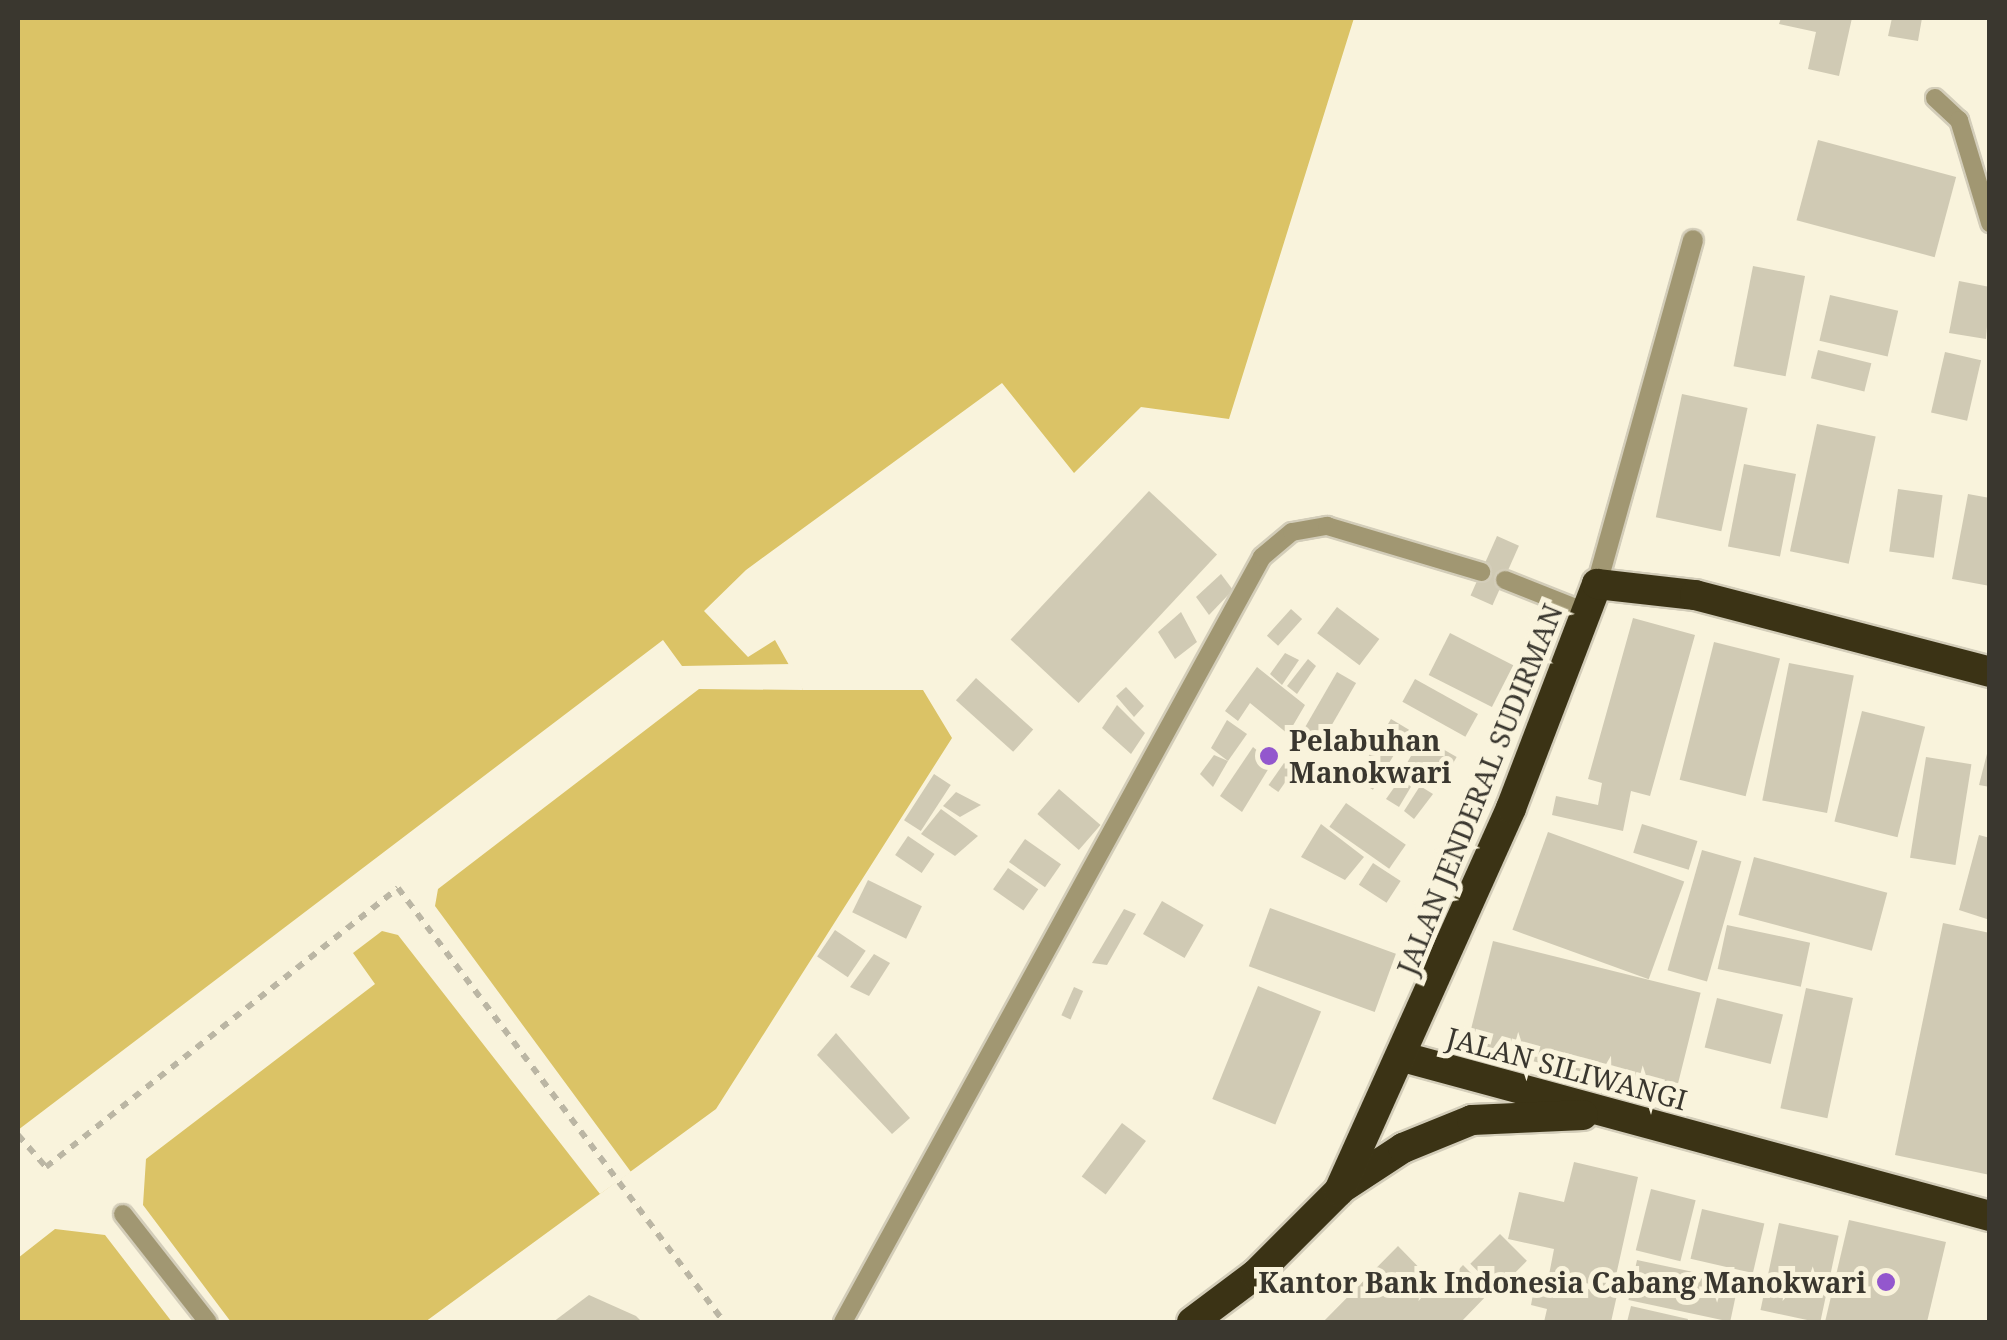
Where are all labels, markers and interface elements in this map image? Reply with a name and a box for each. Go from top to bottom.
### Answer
street label: JALAN JENDERAL SUDIRMAN [1389,599,1569,979]
place label: Pelabuhan Manokwari [1289,723,1451,789]
marker: Pelabuhan Manokwari [1258,745,1280,767]
street label: JALAN SILIWANGI [1443,1020,1691,1116]
place label: Kantor Bank Indonesia Cabang Manokwari [1258,1265,1866,1299]
marker: Kantor Bank Indonesia Cabang Manokwari [1875,1271,1897,1293]

